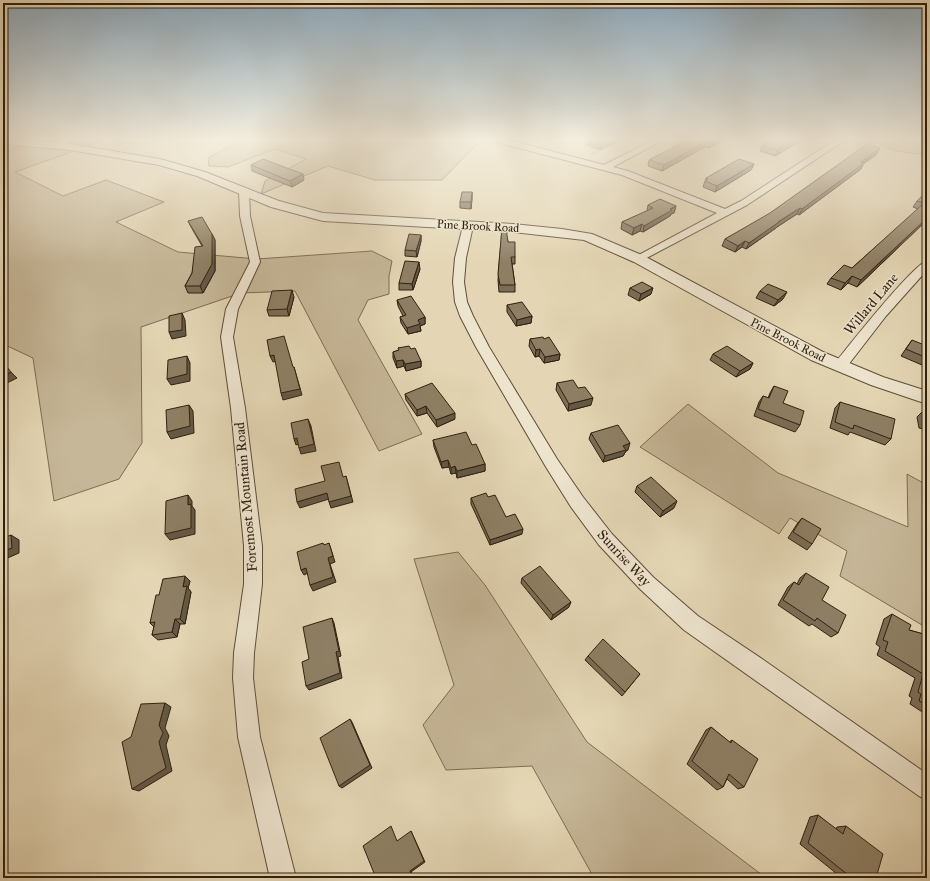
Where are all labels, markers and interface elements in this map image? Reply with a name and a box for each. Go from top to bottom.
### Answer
street label: Pine Brook Road [436,217,520,235]
street label: Willard Lane [840,269,902,338]
street label: Pine Brook Road [748,315,828,365]
street label: Foremost Mountain Road [231,421,261,573]
street label: Sunrise Way [594,526,655,590]

